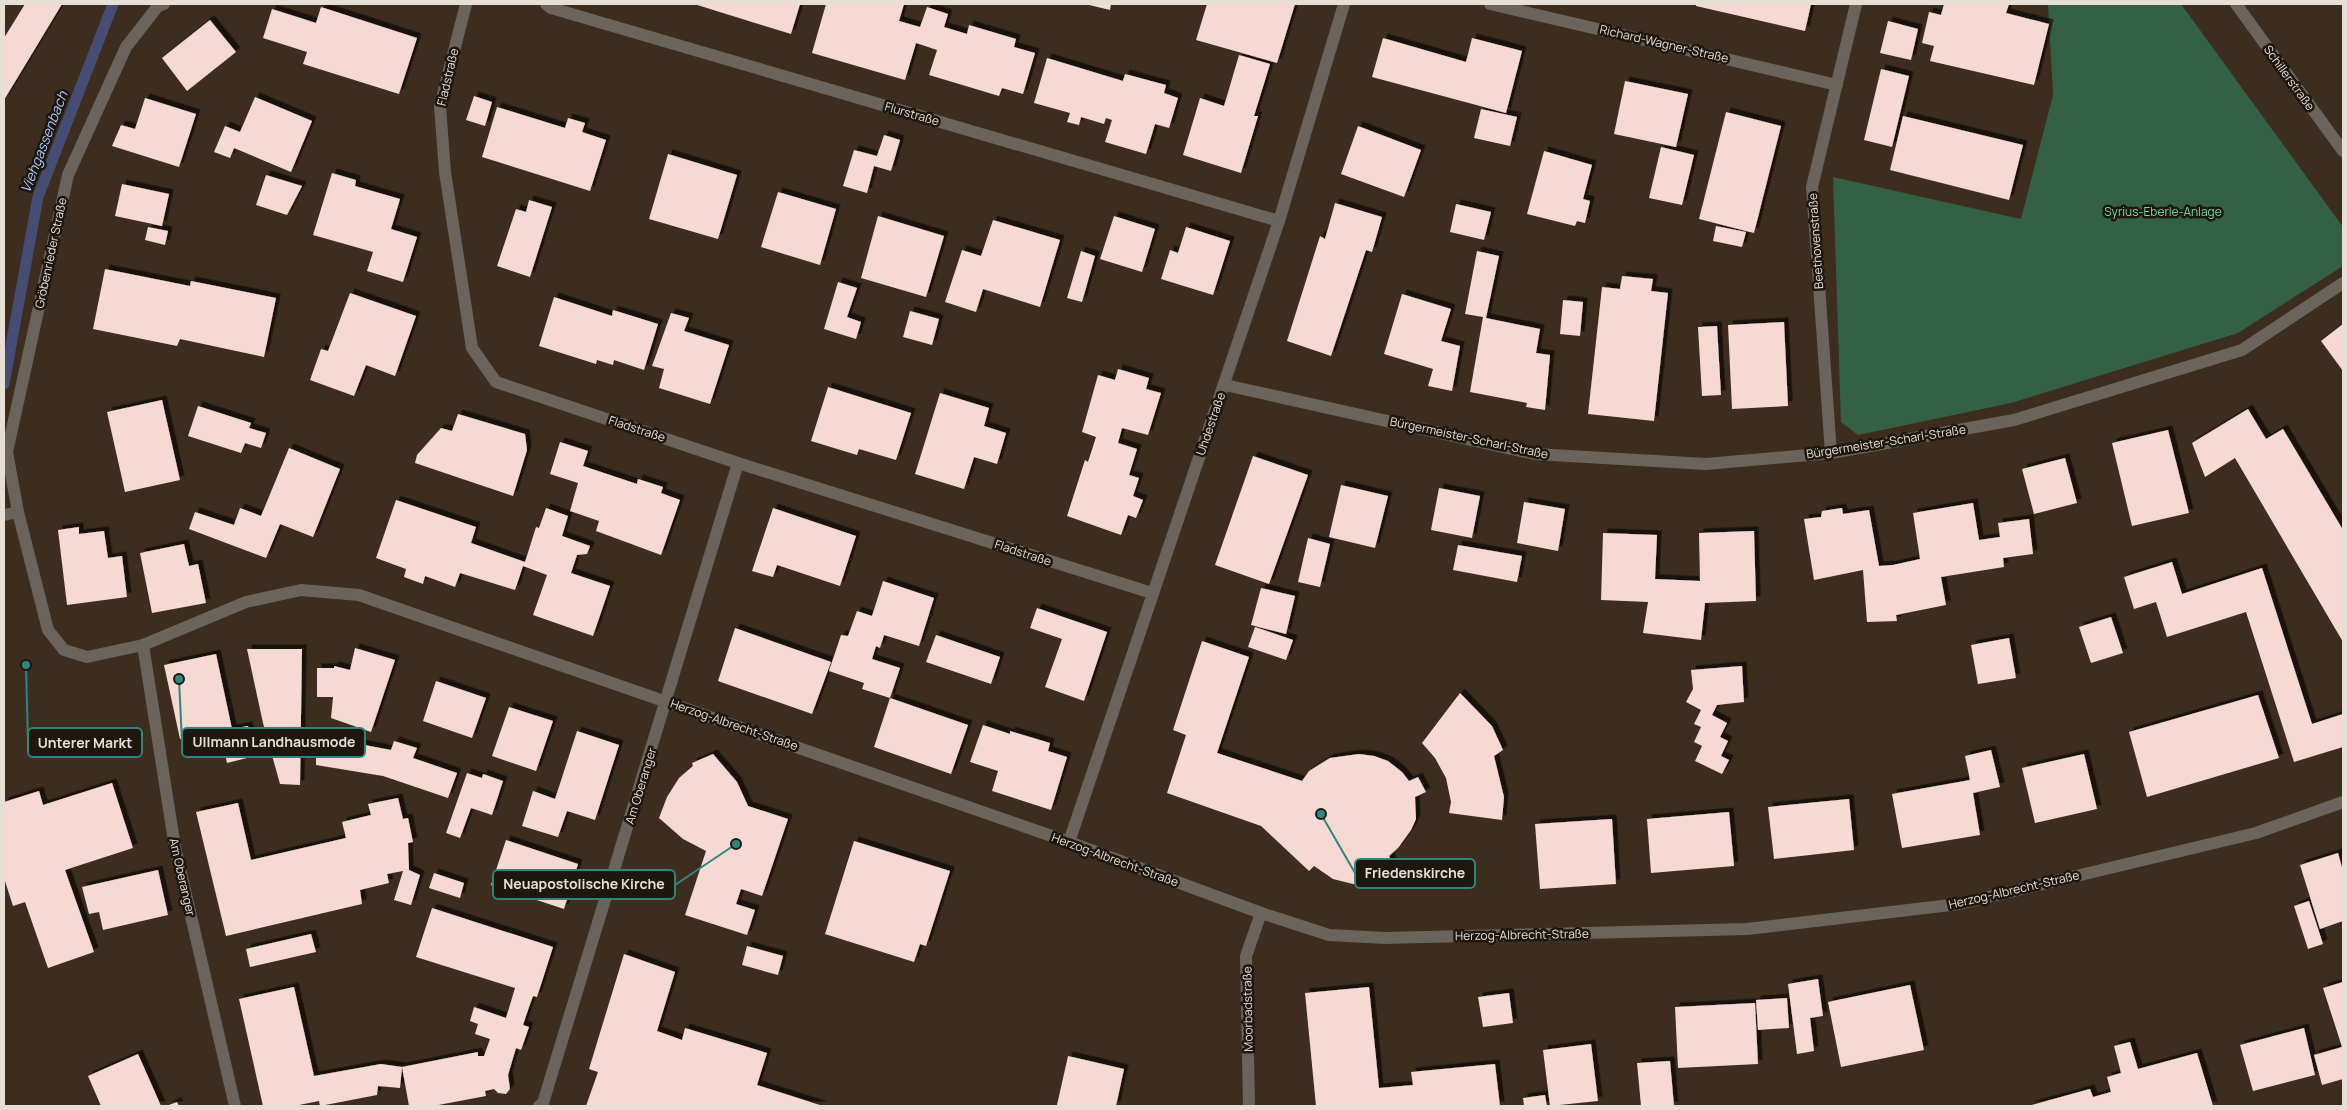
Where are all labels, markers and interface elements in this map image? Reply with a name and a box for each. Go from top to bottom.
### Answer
street label: Richard-Wagner-Straße [1598,20,1730,67]
street label: Schillerstraße [2260,42,2319,114]
street label: Fladstraße [433,46,462,107]
water label: Viehgassenbach [15,88,72,195]
street label: Flurstraße [883,98,941,129]
street label: Beethovenstraße [1804,193,1827,290]
street label: Gröbenrieder Straße [30,196,71,310]
park label: Syrius-Eberle-Anlage [2104,203,2222,220]
street label: Uhdestraße [1192,390,1229,458]
street label: Fladstraße [607,411,668,446]
street label: Bürgermeister-Scharl-Straße [1388,412,1550,463]
street label: Bürgermeister-Scharl-Straße [1805,420,1967,463]
street label: Fladstraße [993,535,1054,570]
street label: Herzog-Albrecht-Straße [668,695,800,754]
callout: Unterer Markt [28,728,142,757]
callout: Ullmann Landhausmode [182,728,365,757]
text: Ullmann Landhausmode [192,732,356,751]
text: Unterer Markt [38,733,132,752]
street label: Am Oberanger [621,745,660,826]
street label: Herzog-Albrecht-Straße [1049,829,1181,890]
street label: Am Oberanger [165,836,200,918]
callout: Friedenskirche [1355,859,1475,888]
text: Friedenskirche [1365,863,1465,882]
street label: Herzog-Albrecht-Straße [1947,866,2081,913]
callout: Neuapostolische Kirche [493,870,675,899]
text: Neuapostolische Kirche [503,874,665,893]
street label: Herzog-Albrecht-Straße [1455,925,1589,944]
street label: Moorbadstraße [1238,966,1257,1052]

